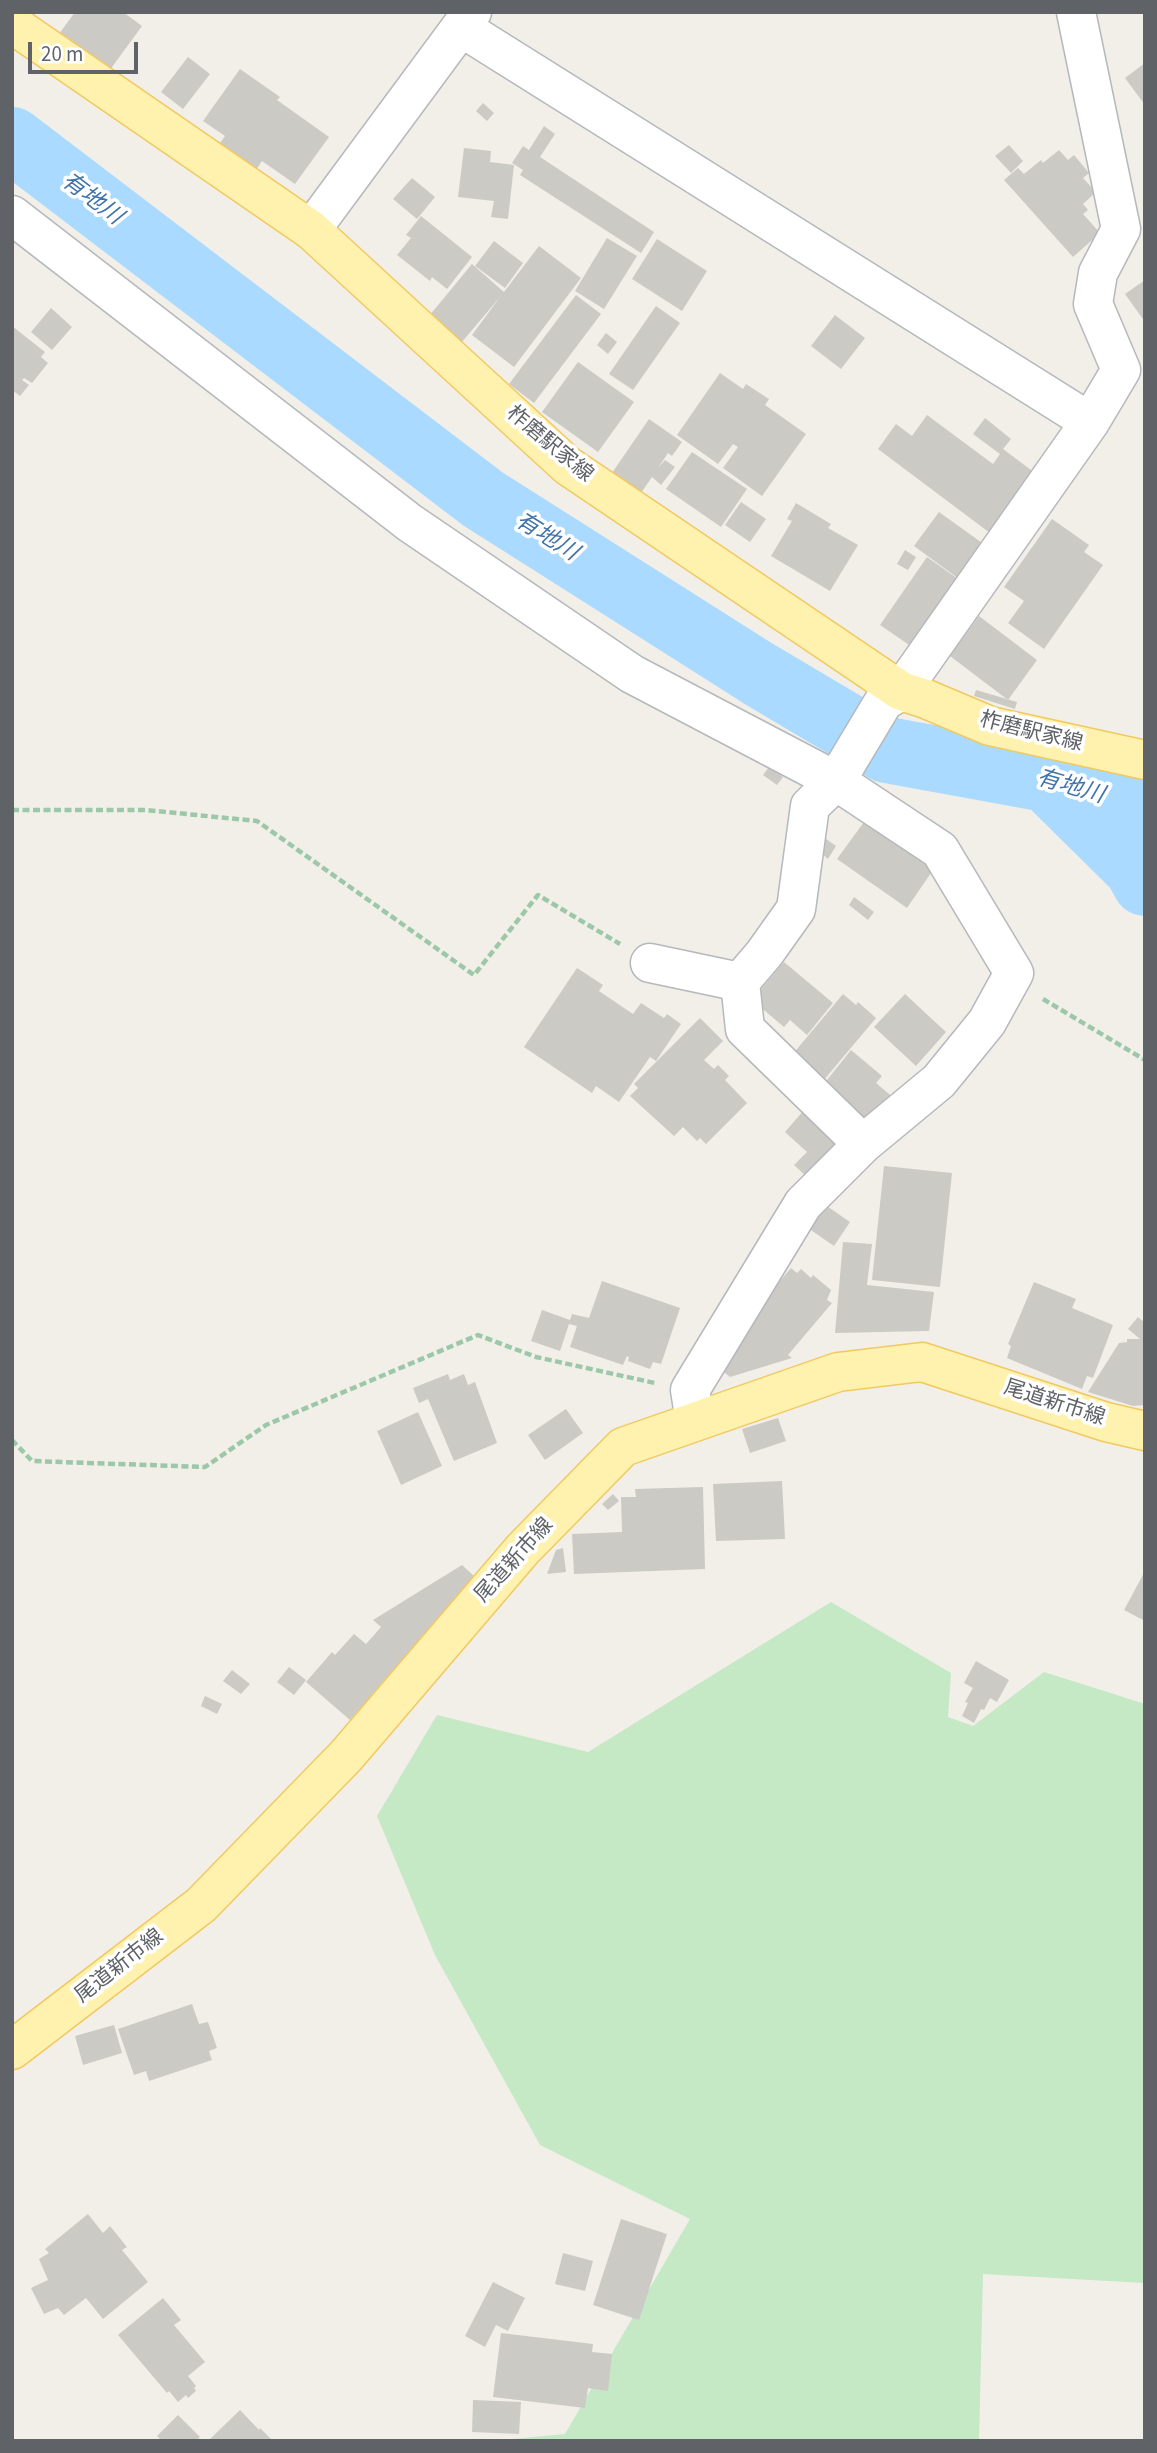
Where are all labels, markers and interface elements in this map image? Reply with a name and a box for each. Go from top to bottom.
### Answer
scale bar [32,28,142,72]
text: 20 m [41,39,83,69]
water label: 有地川 [55,168,127,232]
street label: 柞磨駅家線 [501,402,597,488]
water label: 有地川 [509,508,583,568]
street label: 柞磨駅家線 [977,708,1085,758]
water label: 有地川 [1033,765,1107,811]
street label: 尾道新市線 [1000,1376,1108,1432]
street label: 尾道新市線 [471,1514,559,1608]
street label: 尾道新市線 [71,1925,169,2009]

